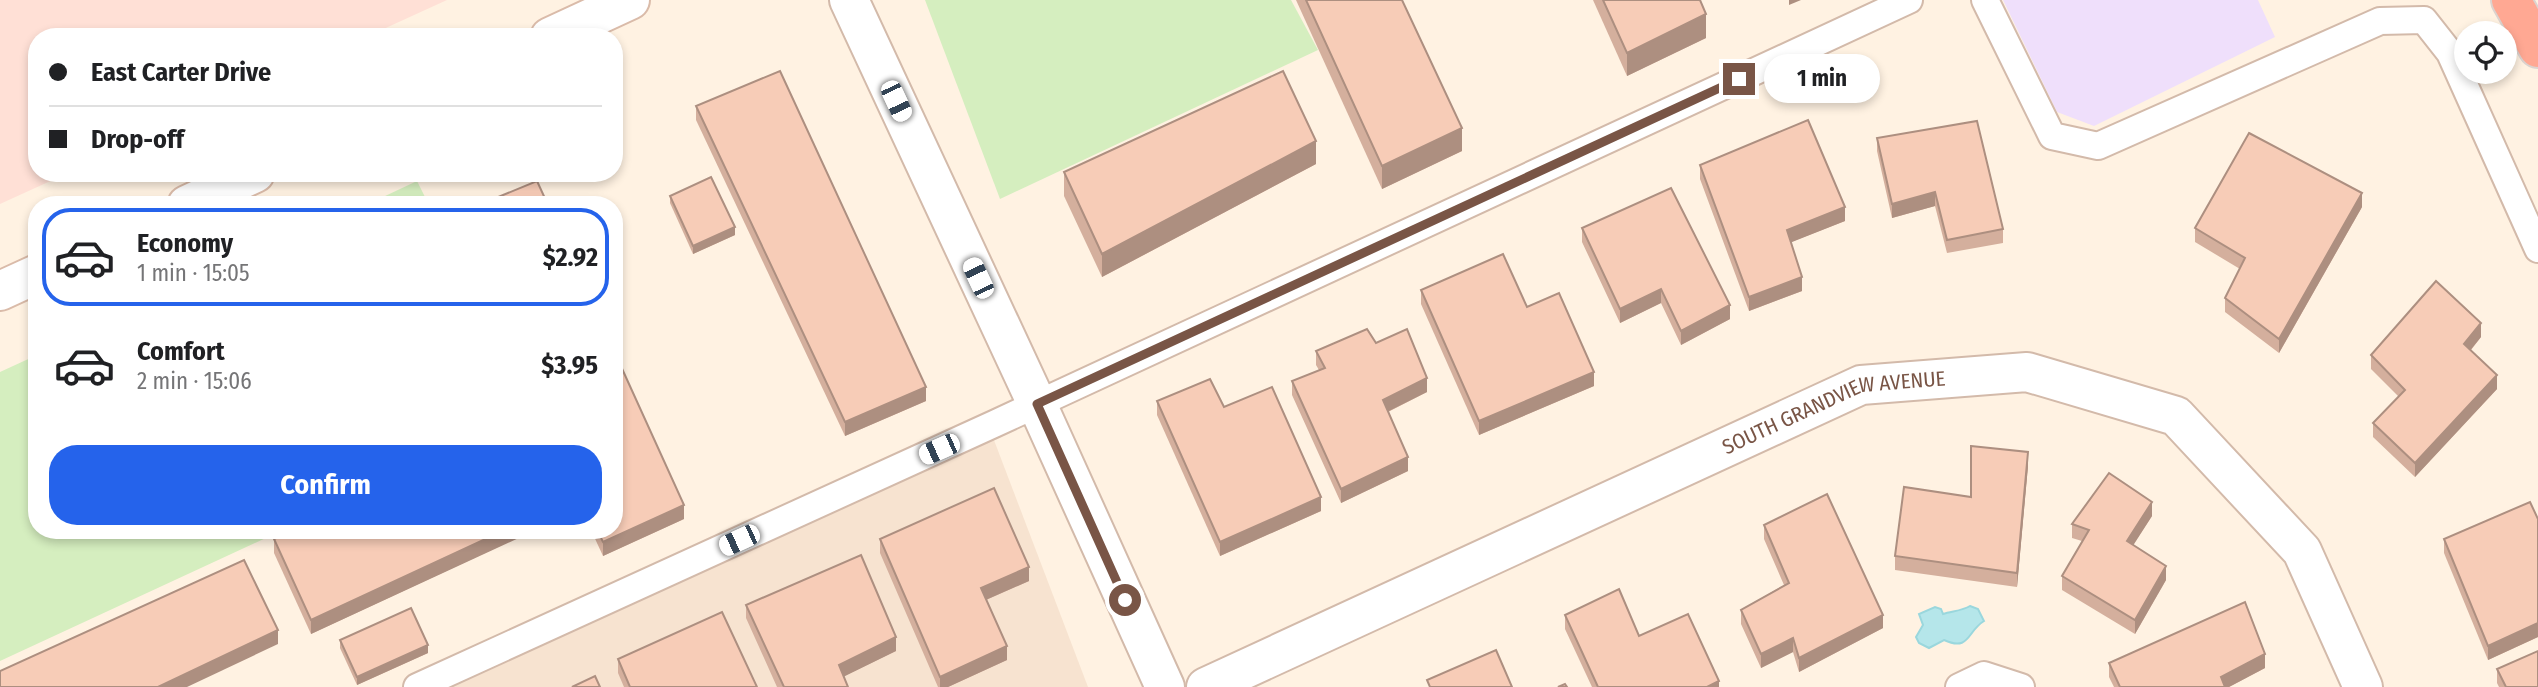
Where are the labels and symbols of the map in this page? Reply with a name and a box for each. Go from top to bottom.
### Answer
callout: 1 min [1764,55,1879,104]
route end [1723,63,1755,95]
car [878,78,915,124]
car [960,255,997,301]
street label: SOUTH GRANDVIEW AVENUE [1718,365,1947,460]
car [916,431,963,467]
car [716,522,763,558]
route start [1109,584,1141,616]

